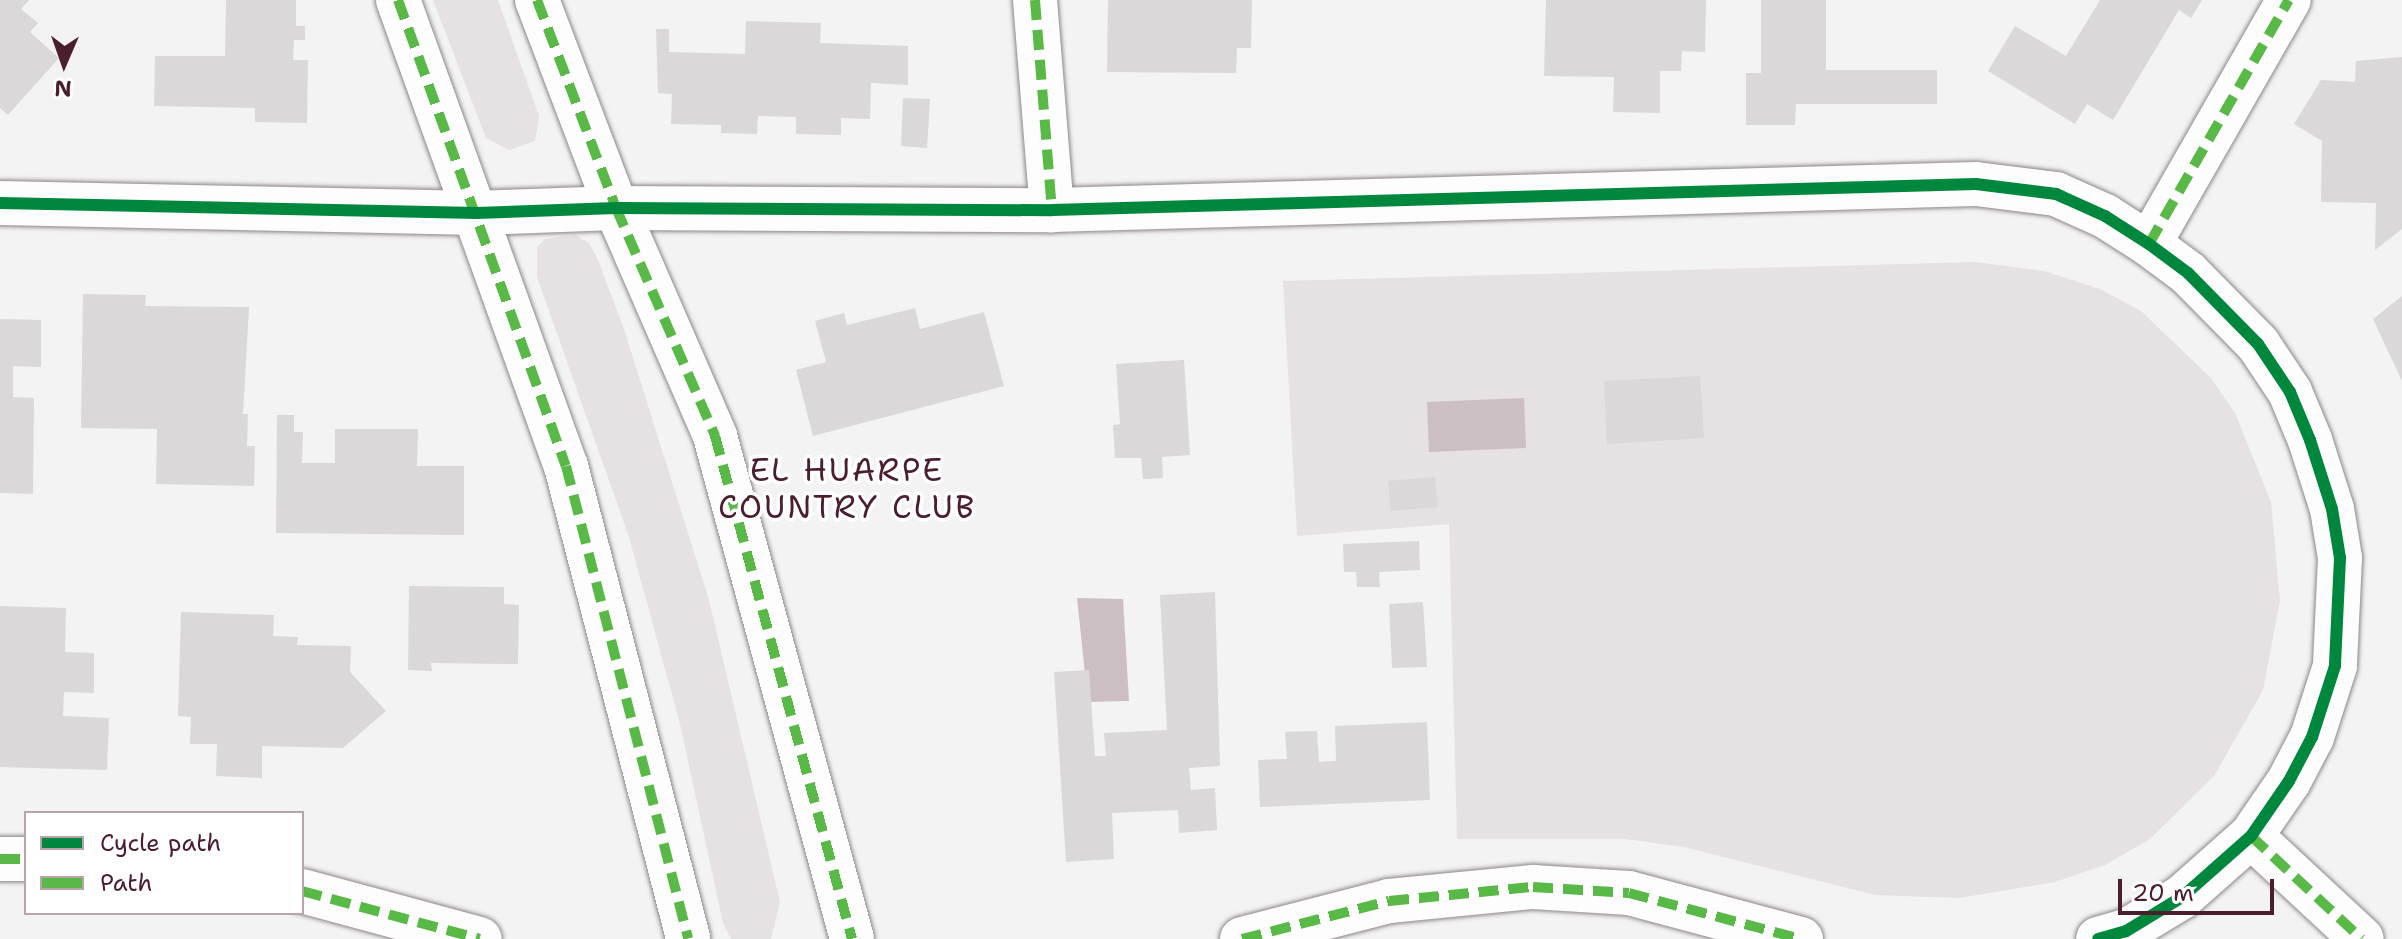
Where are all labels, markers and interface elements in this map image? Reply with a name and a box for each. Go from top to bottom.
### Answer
north arrow [24,24,104,104]
text: N [54,74,72,103]
district label: EL HUARPE COUNTRY CLUB [718,452,976,527]
legend [24,811,304,915]
text: Cycle path [100,827,221,859]
scale bar [2122,863,2278,913]
text: Path [100,867,152,899]
text: 20 m [2132,877,2194,909]

